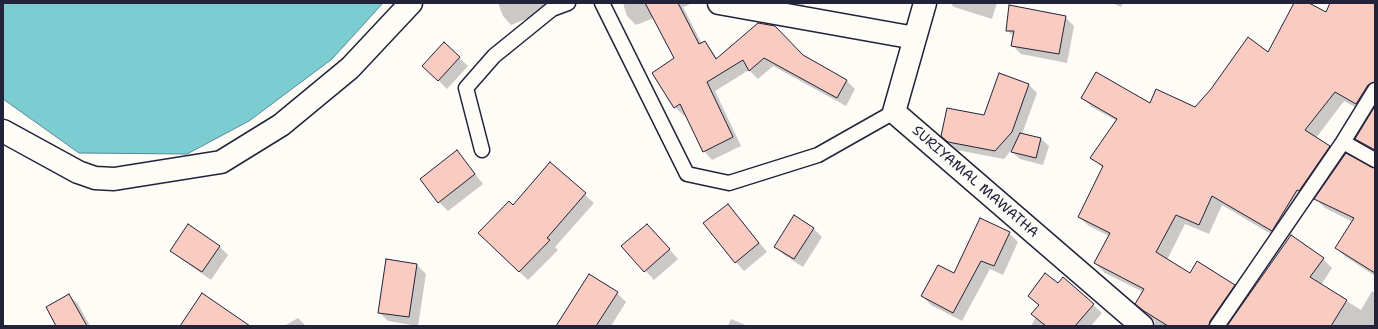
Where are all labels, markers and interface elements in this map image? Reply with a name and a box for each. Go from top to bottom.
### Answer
street label: SURIYAMAL MAWATHA [908,122,1042,242]

